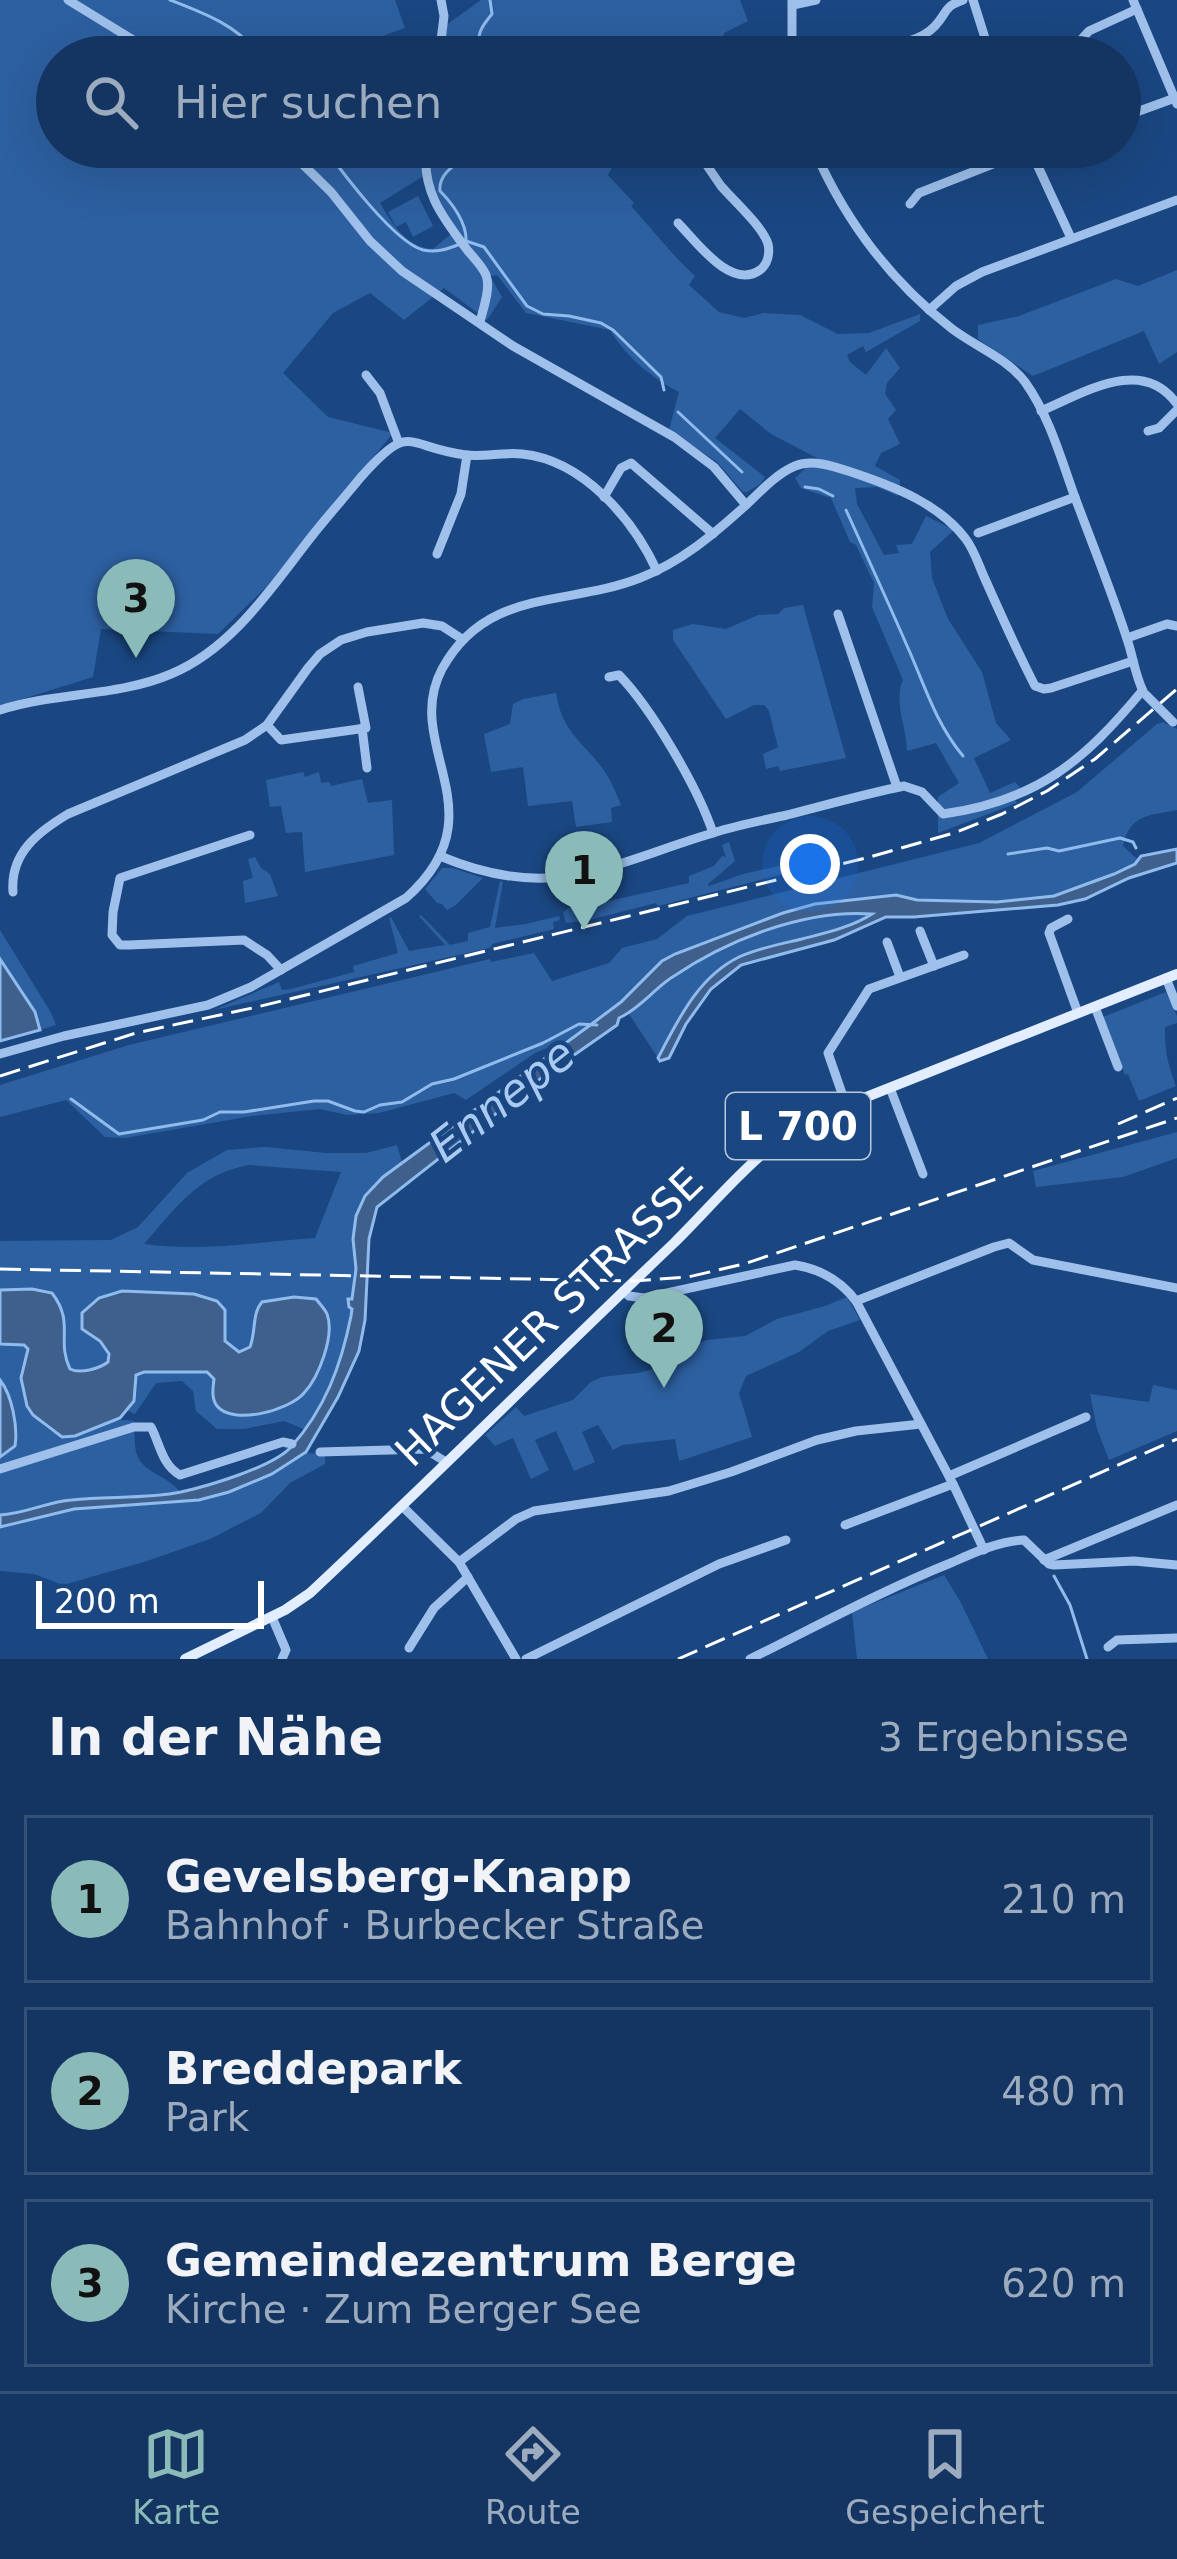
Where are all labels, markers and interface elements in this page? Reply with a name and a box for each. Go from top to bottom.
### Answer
search box [36,36,1141,168]
icon: search [78,69,144,135]
text: Hier suchen [174,76,442,129]
pin: 3 [97,559,175,658]
pin: 1 [545,831,623,930]
your location [780,834,840,894]
water label: Ennepe [419,1027,585,1173]
road number: L 700 [726,1093,870,1159]
street label: HAGENER STRASSE [385,1158,713,1476]
pin: 2 [625,1289,703,1388]
scale bar [36,1575,264,1628]
text: 200 m [54,1582,160,1621]
text: In der Nähe [48,1708,383,1767]
text: 3 Ergebnisse [878,1715,1129,1760]
text: Gevelsberg-Knapp [165,1850,632,1903]
text: 1 [76,1877,104,1922]
text: 210 m [1001,1877,1126,1922]
text: Bahnhof · Burbecker Straße [165,1903,704,1948]
text: Breddepark [165,2042,462,2095]
text: 2 [76,2069,104,2114]
text: 480 m [1001,2069,1126,2114]
text: Park [165,2095,249,2140]
text: Gemeindezentrum Berge [165,2234,797,2287]
text: 3 [76,2261,104,2306]
text: 620 m [1001,2261,1126,2306]
text: Kirche · Zum Berger See [165,2287,642,2332]
tab: Karte [132,2421,220,2532]
tab: Route [485,2421,581,2532]
tab: Gespeichert [845,2421,1045,2532]

